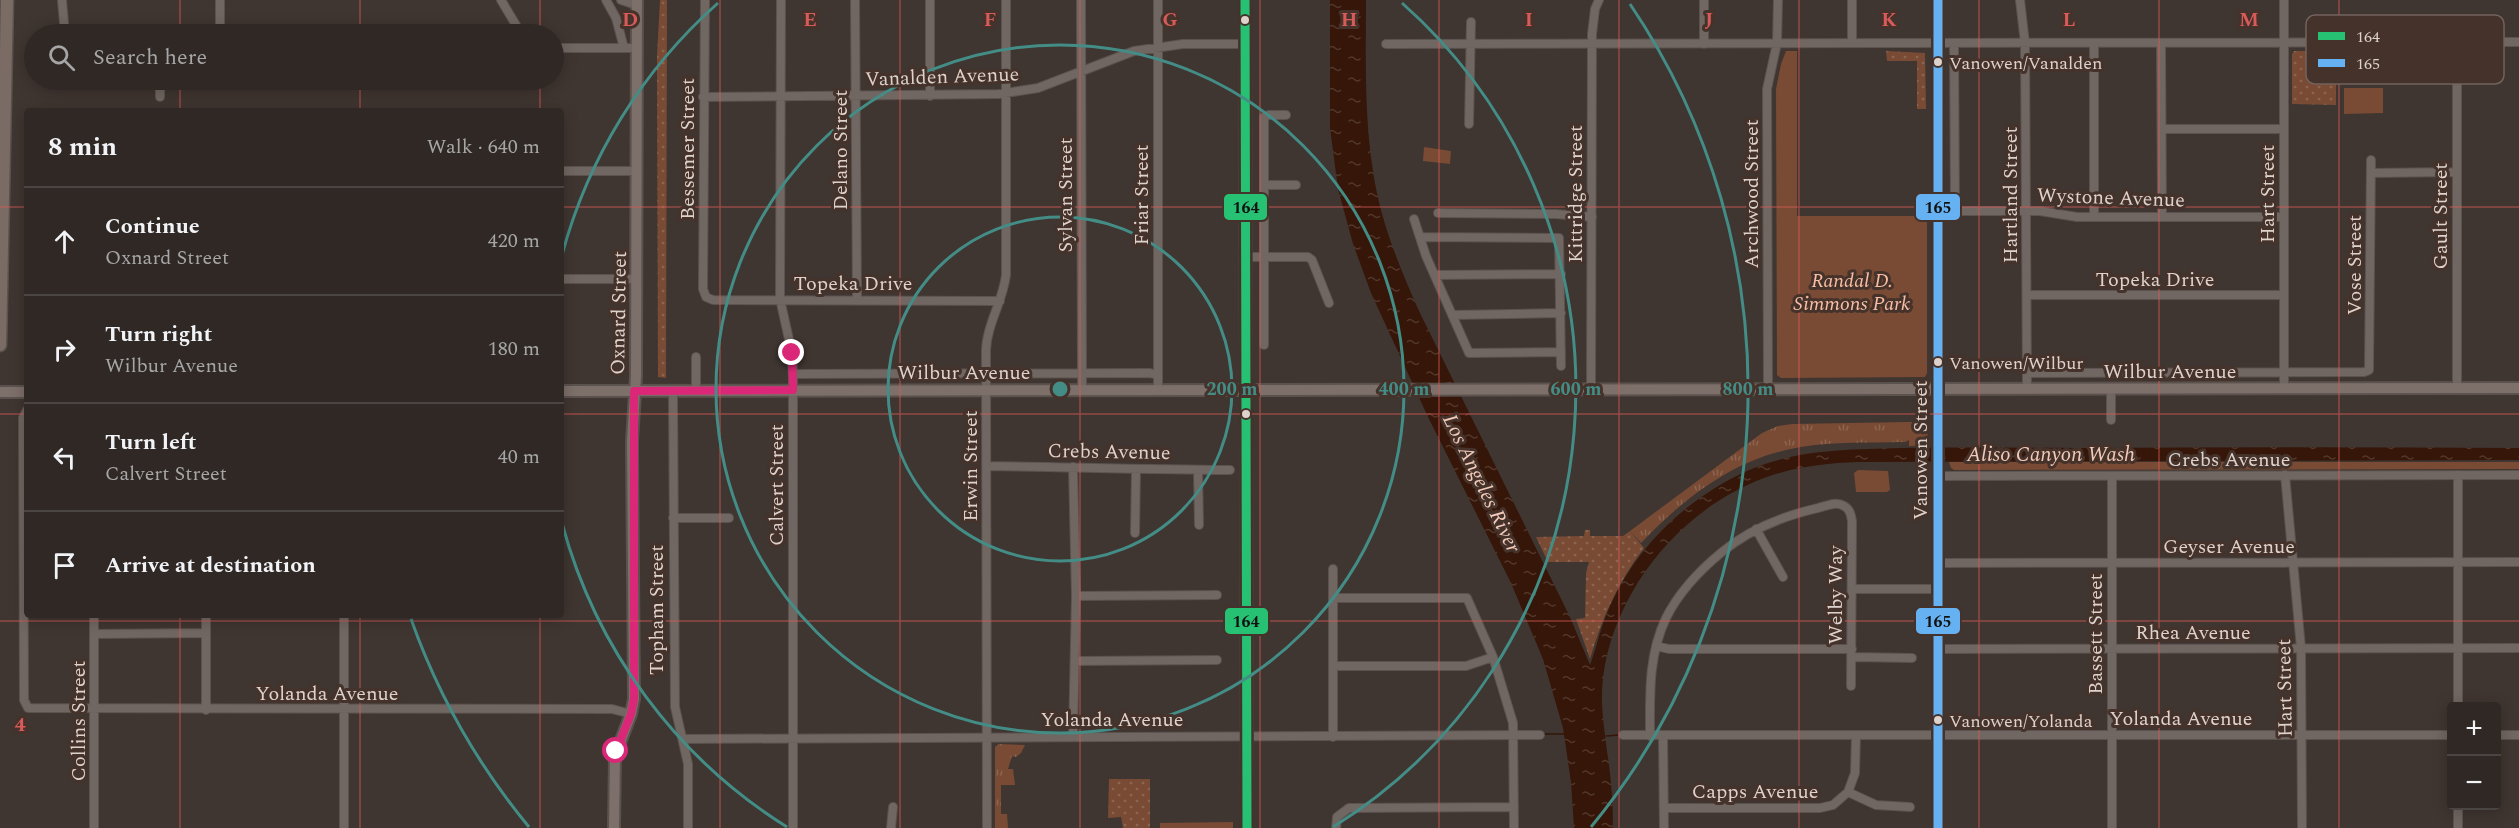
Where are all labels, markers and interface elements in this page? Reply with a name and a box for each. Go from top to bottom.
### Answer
text: D [622,5,638,35]
text: E [803,5,817,35]
text: F [984,5,996,35]
text: G [1162,5,1178,35]
text: H [1341,5,1357,35]
text: I [1525,5,1533,35]
text: J [1705,5,1713,35]
text: K [1881,5,1897,35]
text: L [2063,5,2075,35]
text: M [2239,5,2259,35]
unlabelled marker [1239,14,1251,26]
legend [2306,15,2504,84]
search box [24,24,564,90]
text: 164 [2356,25,2380,49]
icon: search [45,41,78,74]
text: Search here [93,41,207,74]
place label: Vanowen/Vanalden [1949,50,2103,77]
text: 165 [2356,52,2380,76]
marker: Vanowen/Vanalden [1932,56,1944,68]
street label: Vanalden Avenue [864,59,1020,95]
street label: Bessemer Street [673,78,703,220]
street label: Delano Street [826,90,856,210]
street label: Archwood Street [1737,119,1767,269]
street label: Kittridge Street [1561,125,1591,263]
text: 8 min [48,127,117,167]
street label: Hartland Street [1996,127,2026,263]
text: Walk · 640 m [427,132,540,162]
street label: Sylvan Street [1051,138,1081,253]
street label: Friar Street [1127,144,1157,246]
street label: Hart Street [2253,145,2283,243]
street label: Gault Street [2426,163,2456,269]
street label: Wystone Avenue [2037,180,2185,216]
line badge: 164 [1223,193,1268,221]
line badge: 165 [1915,193,1961,221]
text: 164 [1233,196,1259,220]
text: 165 [1925,196,1951,220]
text: Continue [105,210,200,243]
street label: Vose Street [2340,215,2370,315]
icon: ahead [48,225,81,258]
text: 420 m [488,226,540,256]
text: Oxnard Street [105,243,229,273]
street label: Oxnard Street [603,251,635,375]
street label: Topeka Drive [2095,265,2215,295]
park label: Randal D. Simmons Park [1794,266,1911,319]
street label: Topeka Drive [793,269,913,299]
text: Turn right [105,318,212,351]
icon: right [48,333,81,366]
text: 180 m [488,334,540,364]
route end [778,339,804,365]
place label: Vanowen/Wilbur [1949,350,2083,377]
text: Wilbur Avenue [105,351,238,381]
marker: Vanowen/Wilbur [1932,356,1944,368]
street label: Wilbur Avenue [2104,357,2236,387]
street label: Wilbur Avenue [898,358,1030,388]
text: 200 m [1206,376,1258,403]
text: 400 m [1378,376,1430,403]
text: 600 m [1550,376,1602,403]
text: 800 m [1722,376,1774,403]
centre of rings [1050,379,1070,399]
street label: Vanowen Street [1906,380,1936,520]
unlabelled marker [1240,408,1252,420]
water label: Los Angeles River [1434,408,1529,559]
street label: Erwin Street [956,410,986,522]
street label: Calvert Street [762,424,792,546]
text: Turn left [105,426,197,459]
street label: Crebs Avenue [1047,436,1171,468]
water label: Aliso Canyon Wash [1966,439,2135,471]
icon: left [48,441,81,474]
text: 40 m [498,442,540,472]
street label: Crebs Avenue [2168,445,2291,475]
text: Calvert Street [105,459,227,489]
street label: Geyser Avenue [2163,532,2295,562]
street label: Welby Way [1821,544,1851,645]
street label: Topham Street [642,545,672,675]
icon: arrive [48,549,81,582]
text: Arrive at destination [105,549,316,582]
street label: Bassett Street [2081,573,2111,695]
line badge: 164 [1224,607,1269,635]
line badge: 165 [1915,607,1961,635]
text: 164 [1233,610,1259,634]
text: 165 [1925,610,1951,634]
street label: Rhea Avenue [2135,618,2251,648]
street label: Hart Street [2269,638,2301,737]
street label: Collins Street [64,660,94,782]
street label: Yolanda Avenue [255,679,399,709]
map controls [2447,702,2501,810]
button: + [2447,702,2501,756]
street label: Yolanda Avenue [2109,704,2253,734]
street label: Yolanda Avenue [1040,705,1184,735]
place label: Vanowen/Yolanda [1949,708,2093,735]
text: 4 [14,710,26,740]
marker: Vanowen/Yolanda [1932,714,1944,726]
route start [602,737,628,763]
button: − [2447,756,2501,810]
street label: Capps Avenue [1692,777,1818,807]

